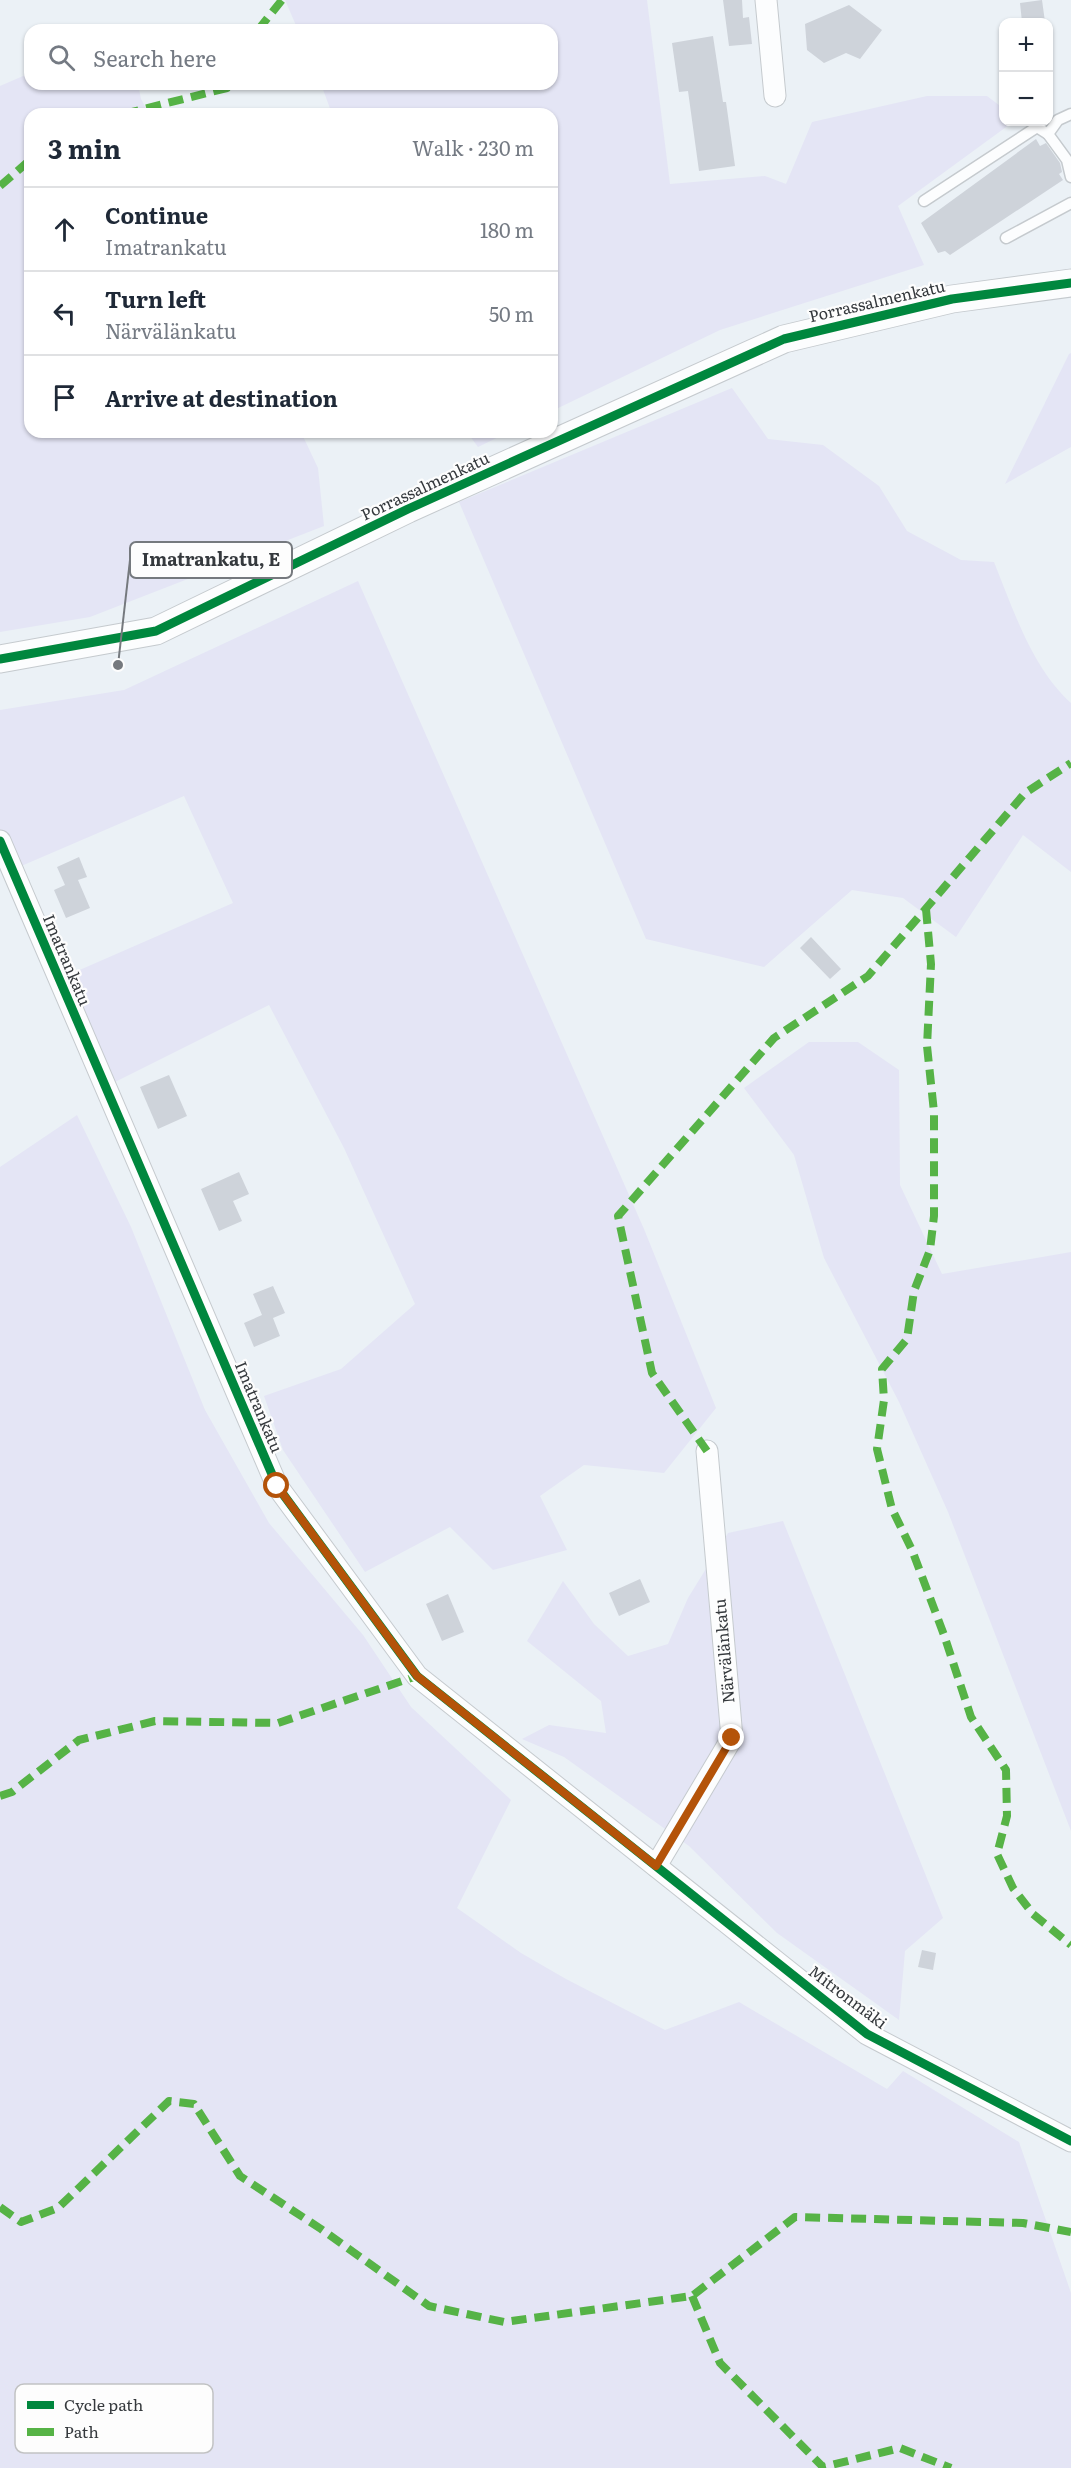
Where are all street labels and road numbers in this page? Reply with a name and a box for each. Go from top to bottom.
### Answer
street label: Porrassalmenkatu [806,273,947,327]
street label: Porrassalmenkatu [356,445,493,525]
street label: Imatrankatu [38,910,98,1009]
street label: Imatrankatu [230,1357,290,1456]
street label: Närvälänkatu [706,1598,740,1705]
street label: Mitronmäki [804,1959,893,2034]

